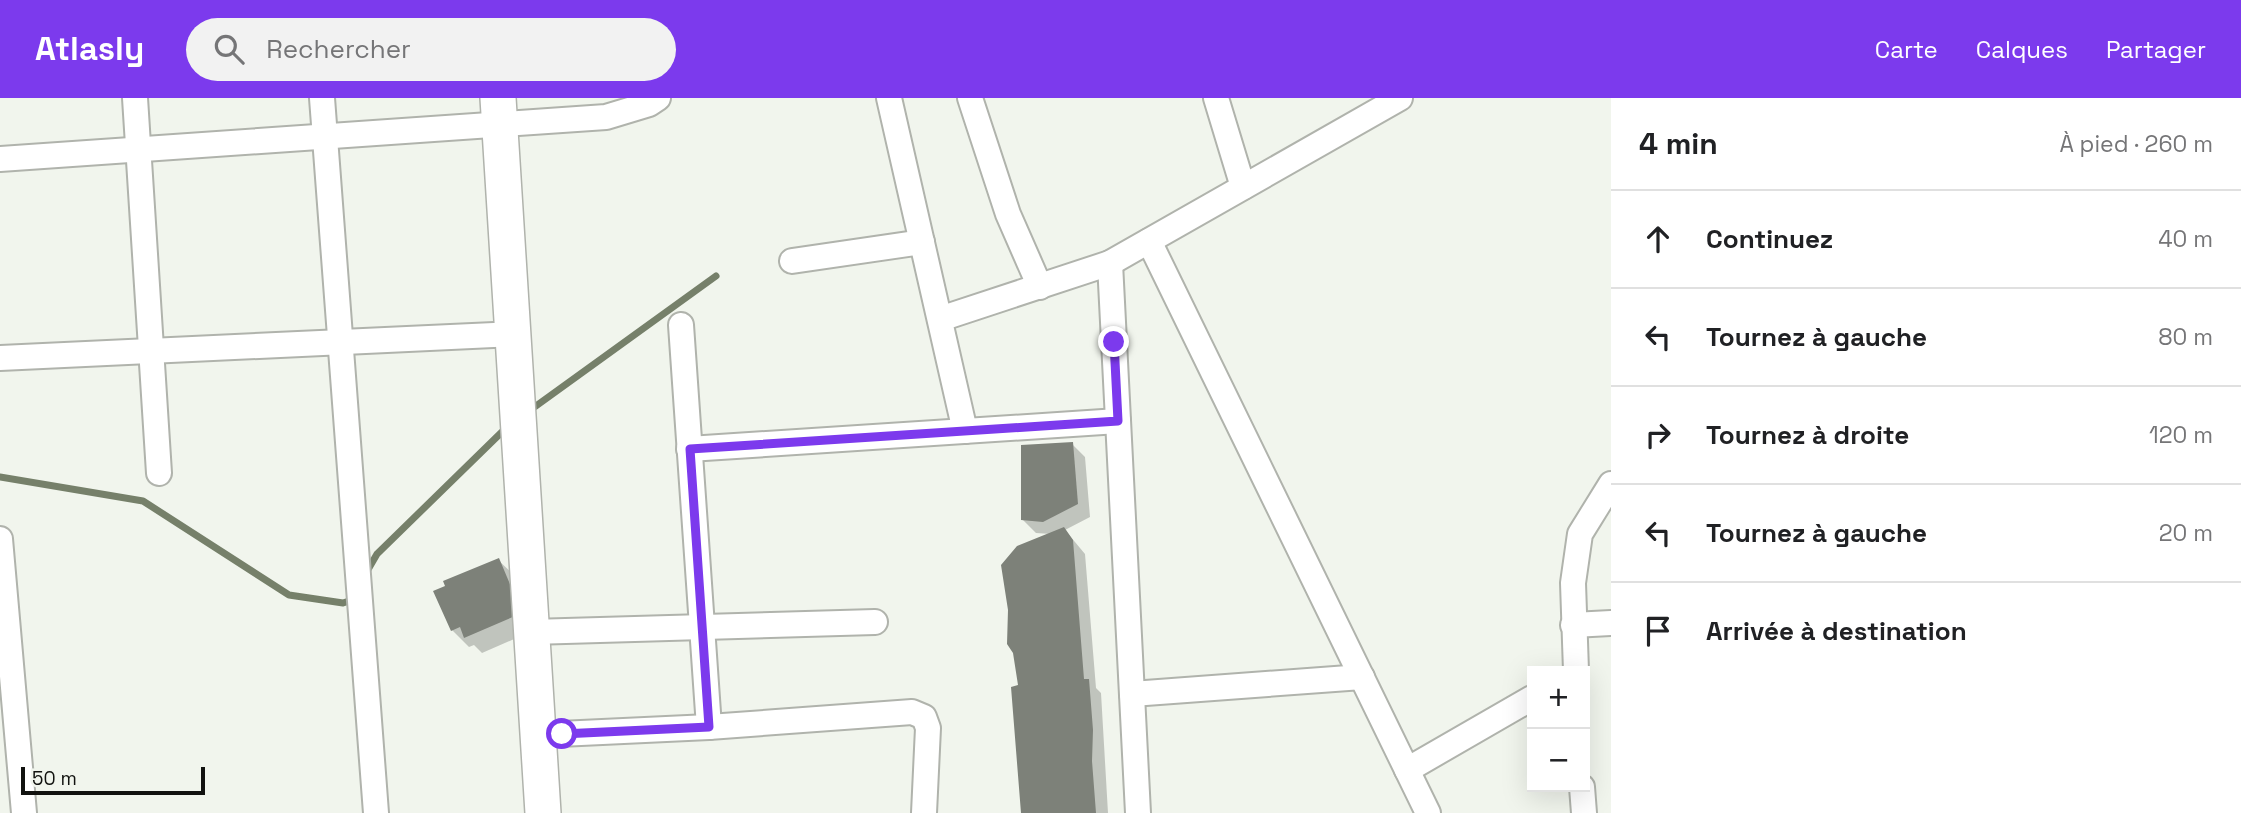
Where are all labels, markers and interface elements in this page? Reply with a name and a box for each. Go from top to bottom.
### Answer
search box [186,18,676,81]
text: Atlasly [35,28,144,70]
icon: search [210,30,248,68]
text: Rechercher [266,32,411,66]
text: Carte [1875,34,1938,65]
text: Calques [1976,34,2068,65]
text: Partager [2106,34,2206,65]
text: 4 min [1639,124,1718,163]
text: À pied · 260 m [2060,129,2213,159]
icon: ahead [1639,220,1677,258]
text: Continuez [1706,222,1833,256]
text: 40 m [2158,224,2213,254]
icon: left [1639,318,1677,356]
text: Tournez à gauche [1706,320,1927,354]
text: 80 m [2158,322,2213,352]
route end [1098,326,1129,357]
icon: right [1639,416,1677,454]
text: Tournez à droite [1706,418,1909,452]
text: 120 m [2149,420,2213,450]
icon: left [1639,514,1677,552]
text: Tournez à gauche [1706,516,1927,550]
text: 20 m [2159,518,2213,548]
icon: arrive [1639,612,1677,650]
text: Arrivée à destination [1706,614,1967,648]
map controls [1527,666,1590,792]
button: + [1527,666,1590,729]
route start [546,718,577,749]
button: − [1527,729,1590,792]
scale bar [21,764,205,796]
text: 50 m [32,766,77,791]

